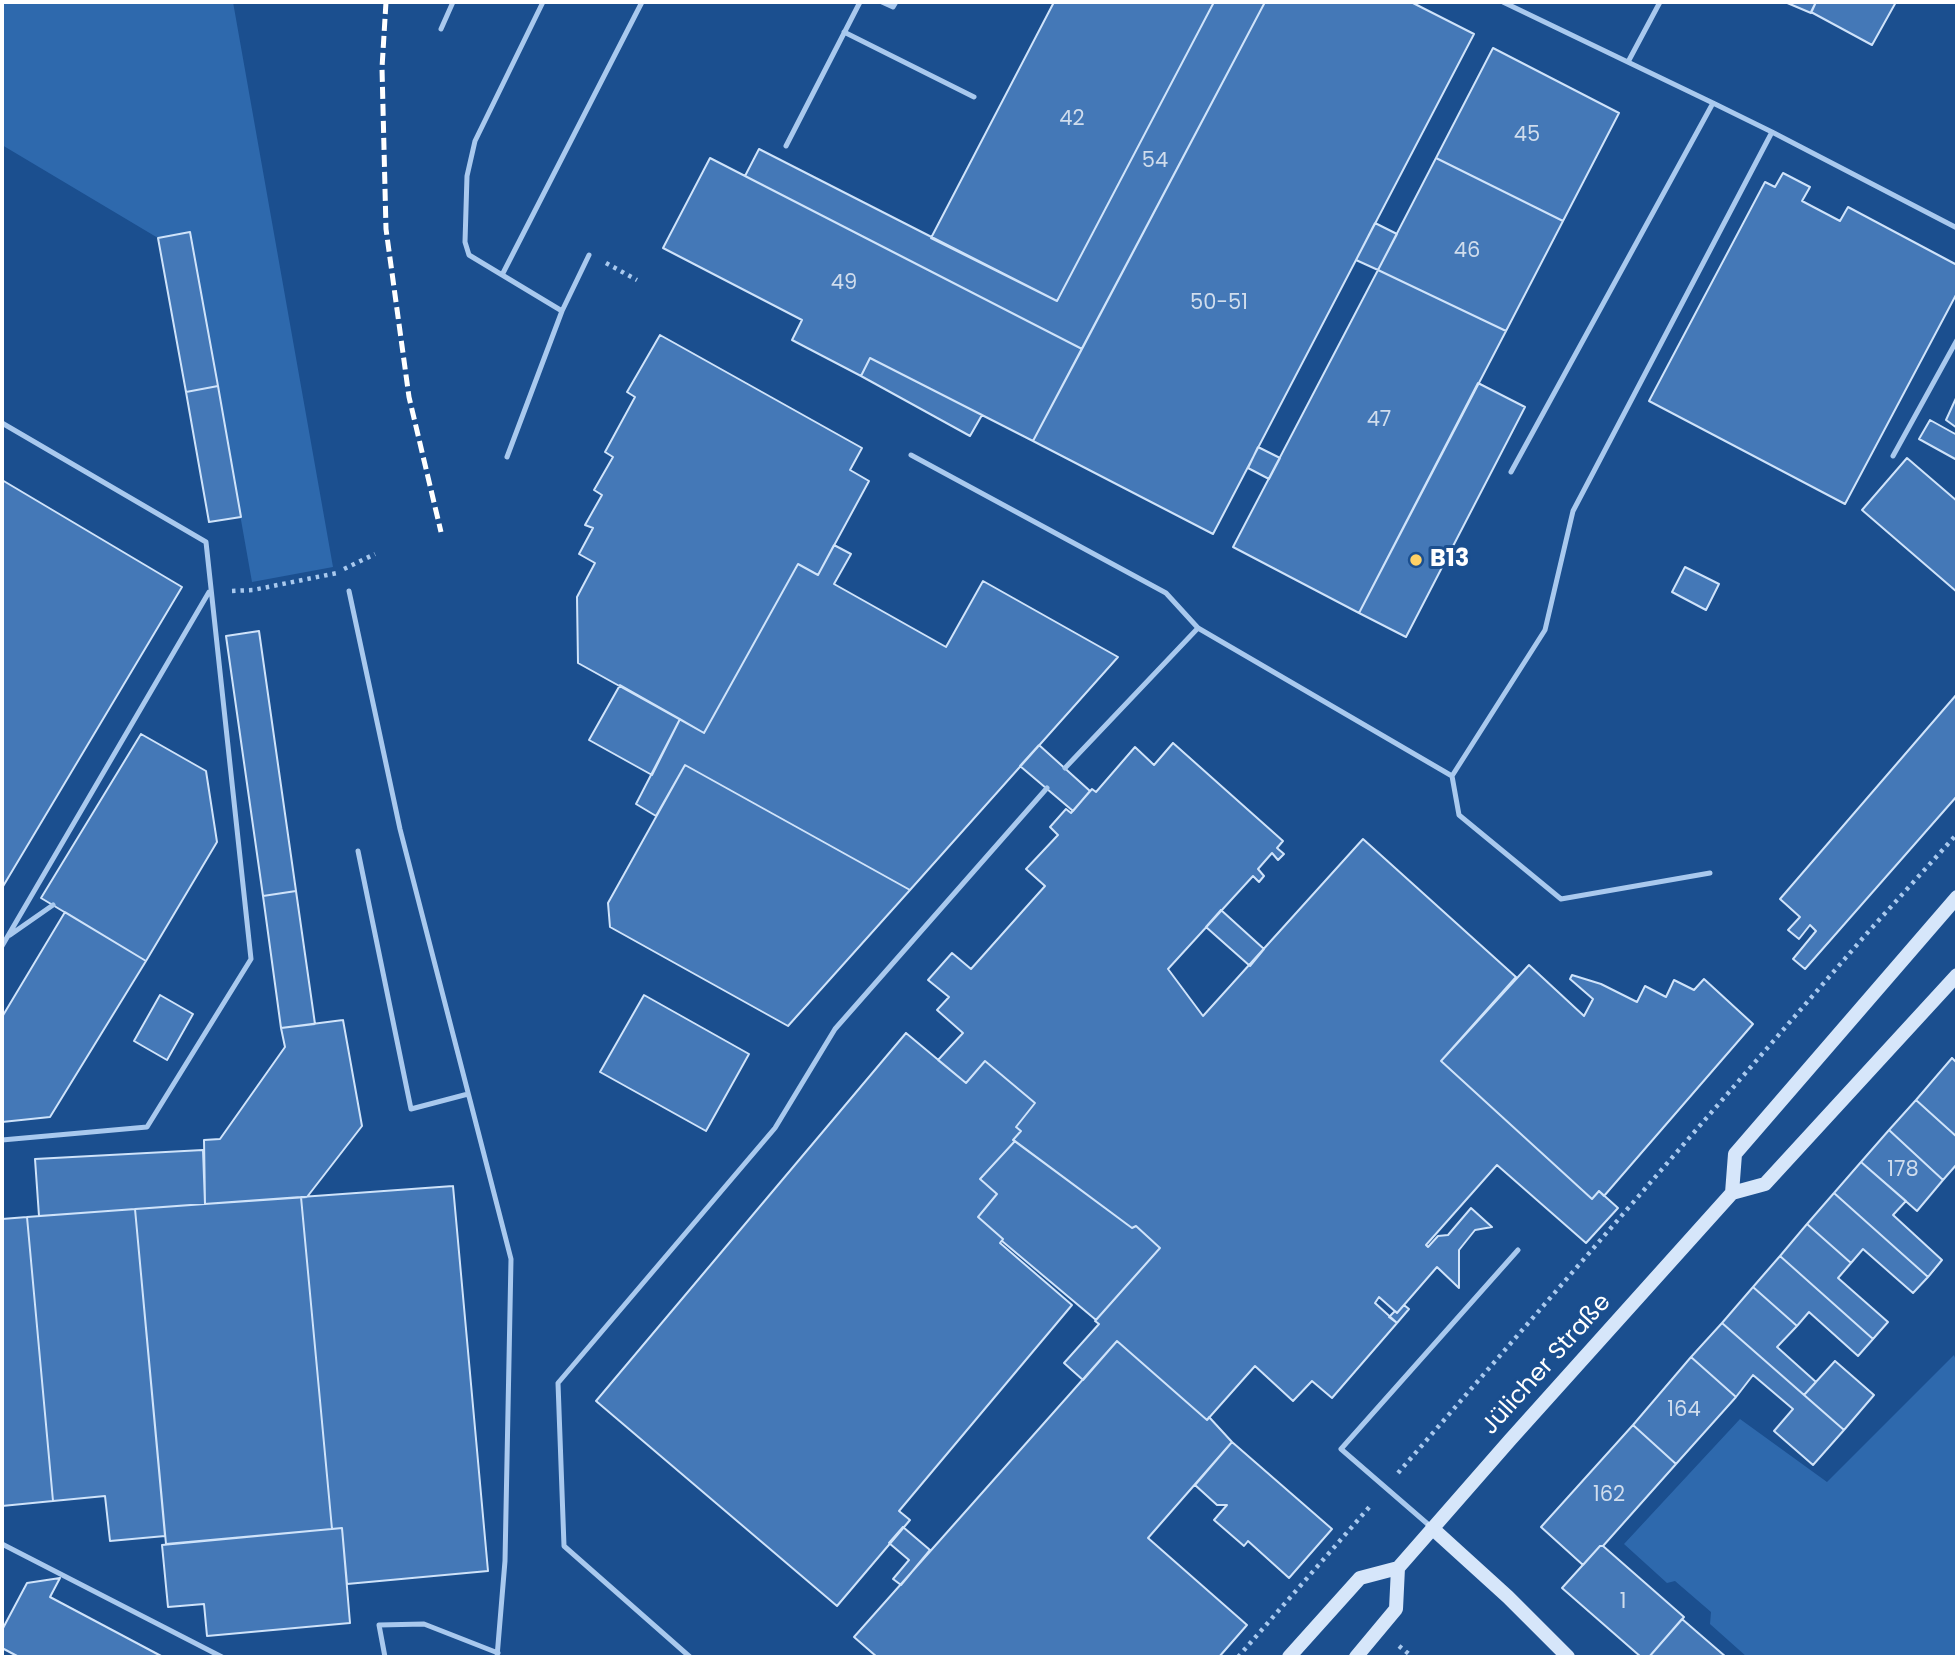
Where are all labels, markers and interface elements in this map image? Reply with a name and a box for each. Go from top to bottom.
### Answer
house number: 42 [1059,107,1085,133]
house number: 45 [1514,123,1540,149]
house number: 54 [1142,149,1168,175]
house number: 46 [1454,239,1480,265]
house number: 49 [831,271,857,297]
house number: 50-51 [1190,291,1248,317]
house number: 47 [1367,408,1391,434]
place label: B13 [1430,546,1469,574]
marker: B13 [1408,552,1424,568]
house number: 178 [1887,1158,1919,1184]
street label: Jülicher Straße [1476,1289,1618,1441]
house number: 164 [1667,1398,1701,1424]
house number: 162 [1593,1483,1625,1509]
house number: 1 [1620,1590,1626,1616]

